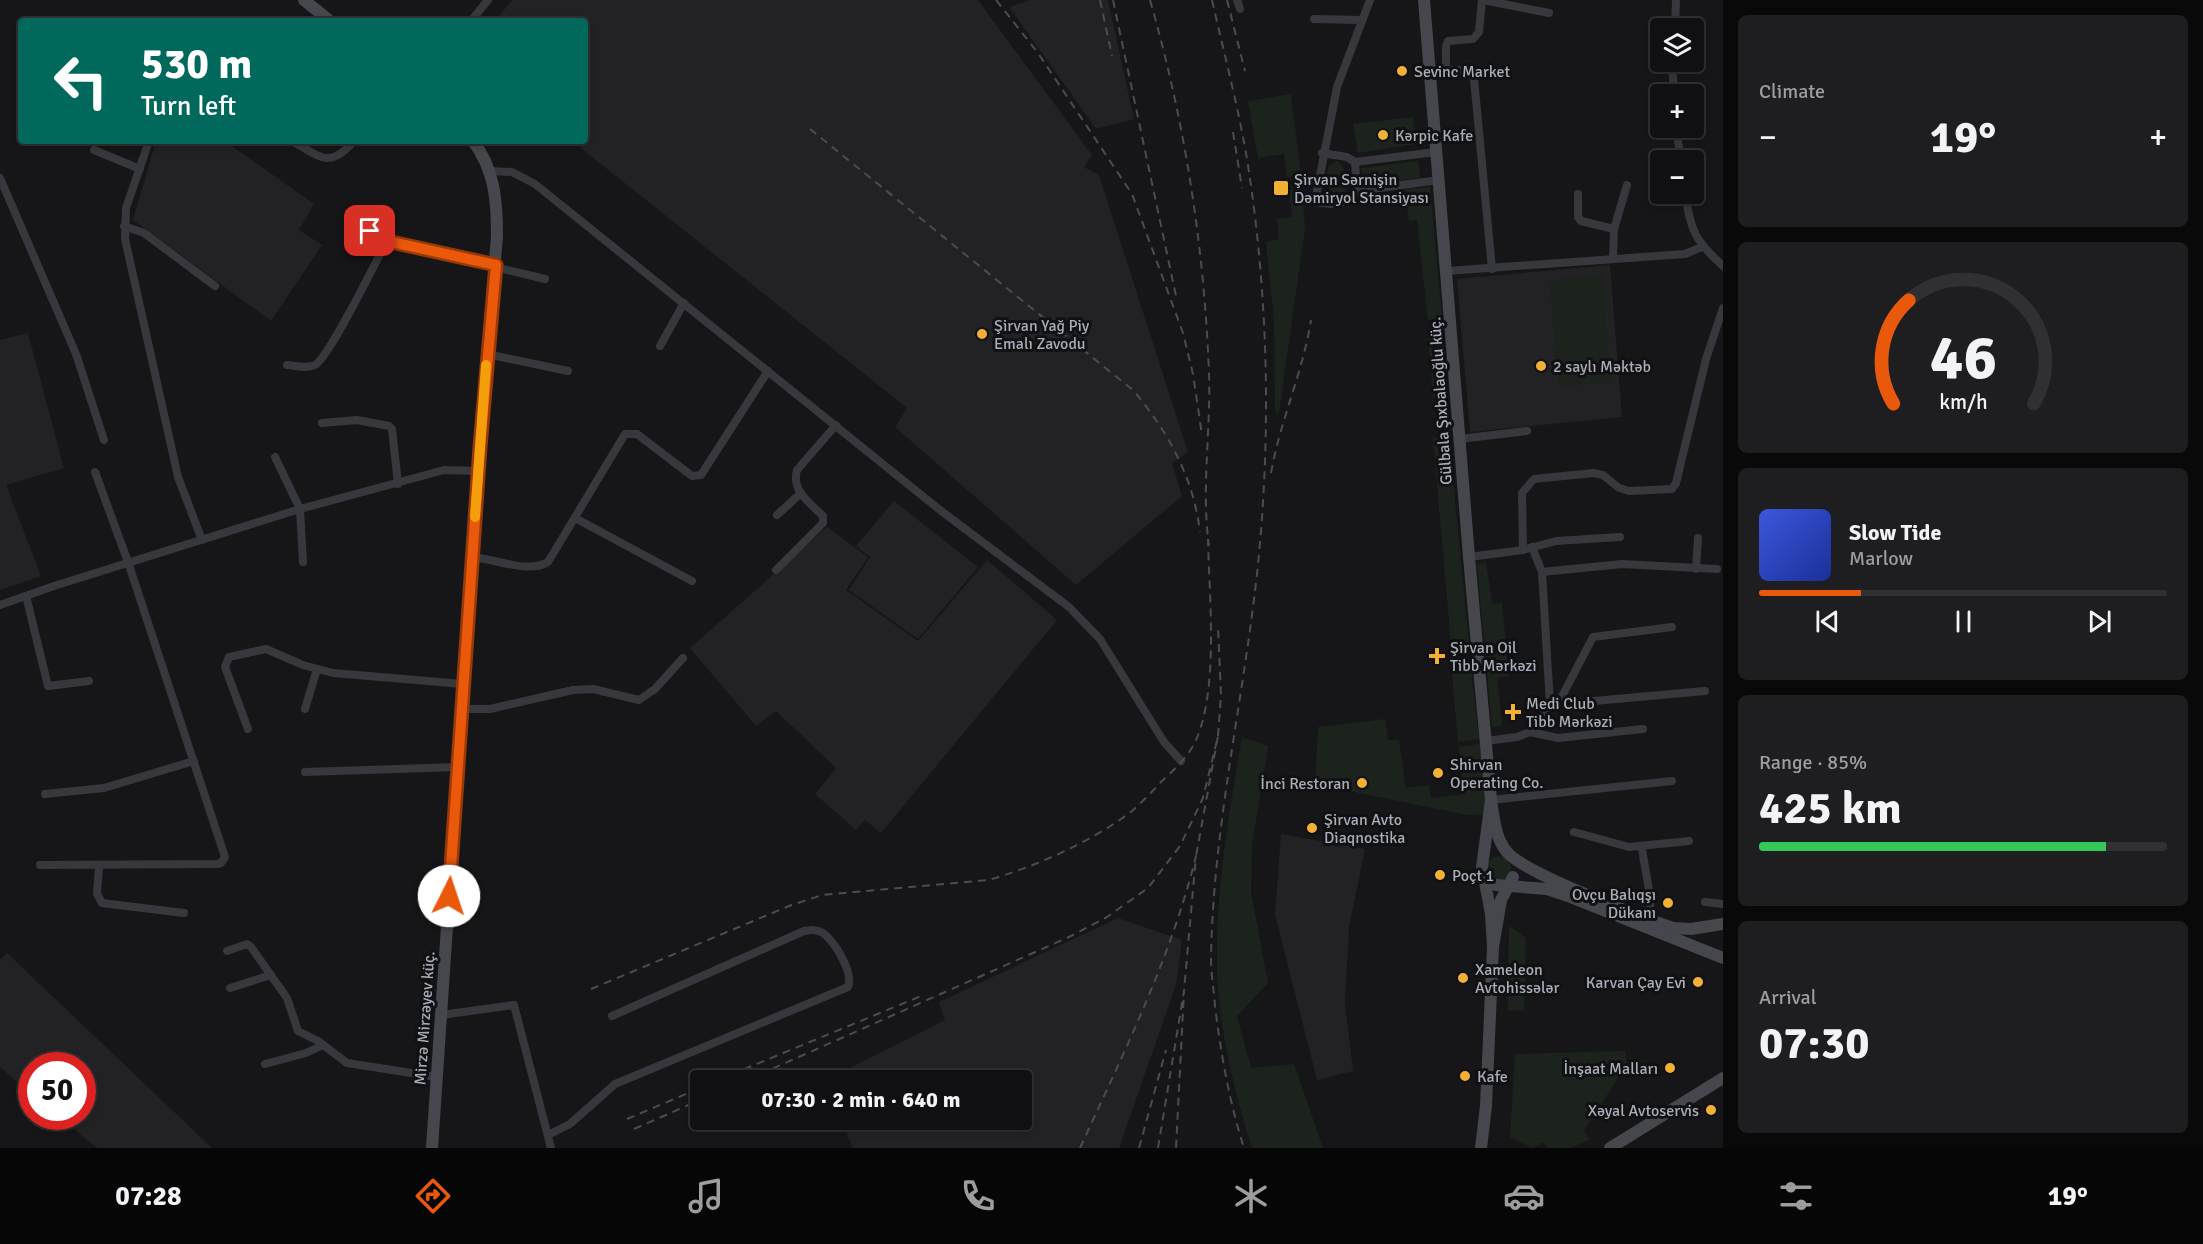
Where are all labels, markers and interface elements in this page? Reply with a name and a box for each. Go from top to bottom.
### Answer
map controls [1650,18,1704,204]
button: layers [1650,18,1704,72]
text: 530 m [141,39,252,90]
icon: left [42,42,120,120]
place label: Sevinc Market [1414,62,1511,82]
marker: Sevinc Market [1395,64,1409,78]
text: Climate [1759,79,1825,104]
button: + [1650,84,1704,138]
text: Turn left [141,90,236,123]
text: 19° [1930,110,1996,165]
text: − [1759,117,1777,158]
text: + [2149,117,2167,158]
place label: Kərpic Kafe [1395,126,1473,146]
marker: Kərpic Kafe [1376,128,1390,142]
button: − [1650,150,1704,204]
place label: Şirvan Sərnişin Dəmiryol Stansiyası [1294,170,1429,208]
marker: Şirvan Sərnişin Dəmiryol Stansiyası [1272,179,1290,197]
pin [344,205,395,256]
icon: arrive [353,214,386,247]
place label: Şirvan Yağ Piy Emalı Zavodu [994,316,1090,354]
street label: Gülbala Şıxbalaoğlu küç. [1425,316,1457,486]
text: 46 [1929,320,1997,397]
marker: Şirvan Yağ Piy Emalı Zavodu [975,327,989,341]
place label: 2 saylı Məktəb [1553,357,1651,377]
marker: 2 saylı Məktəb [1534,359,1548,373]
text: km/h [1939,390,1987,416]
text: Slow Tide [1849,519,1941,546]
text: Marlow [1849,546,1913,571]
icon: previous [1811,605,1844,638]
icon: pause [1947,605,1980,638]
icon: next [2083,605,2116,638]
place label: Şirvan Oil Tibb Mərkəzi [1450,638,1537,676]
marker: Şirvan Oil Tibb Mərkəzi [1428,647,1446,665]
place label: Medi Club Tibb Mərkəzi [1526,694,1613,732]
marker: Medi Club Tibb Mərkəzi [1504,703,1522,721]
text: Range · 85% [1759,750,1867,775]
place label: Shirvan Operating Co. [1450,755,1543,793]
marker: Shirvan Operating Co. [1431,766,1445,780]
place label: İnci Restoran [1260,774,1350,794]
marker: İnci Restoran [1355,776,1369,790]
text: 425 km [1759,781,1902,836]
place label: Şirvan Avto Diaqnostika [1324,810,1405,848]
marker: Şirvan Avto Diaqnostika [1305,821,1319,835]
position arrow [417,864,481,928]
place label: Poçt 1 [1452,866,1494,886]
marker: Poçt 1 [1433,868,1447,882]
place label: Ovçu Balıqşı Dükanı [1572,885,1656,923]
marker: Ovçu Balıqşı Dükanı [1661,896,1675,910]
street label: Mirzə Mirzəyev küç. [410,950,440,1086]
place label: Xameleon Avtohissələr [1475,960,1560,998]
marker: Xameleon Avtohissələr [1456,971,1470,985]
place label: Karvan Çay Evi [1586,973,1686,993]
marker: Karvan Çay Evi [1691,975,1705,989]
text: Arrival [1759,985,1817,1010]
text: 07:30 [1759,1016,1869,1071]
speed limit sign: 50 [18,1052,96,1130]
place label: İnşaat Malları [1564,1059,1658,1079]
marker: İnşaat Malları [1663,1061,1677,1075]
place label: Kafe [1477,1067,1508,1087]
marker: Kafe [1458,1069,1472,1083]
text: 07:30 · 2 min · 640 m [761,1086,961,1113]
place label: Xəyal Avtoservis [1588,1101,1699,1121]
marker: Xəyal Avtoservis [1704,1103,1718,1117]
icon: directions [412,1175,454,1217]
icon: music [685,1175,727,1217]
icon: phone [957,1175,999,1217]
icon: climate [1230,1175,1272,1217]
icon: car [1503,1175,1545,1217]
icon: filters [1775,1175,1817,1217]
text: 07:28 [115,1180,182,1213]
text: 19° [2048,1180,2088,1213]

